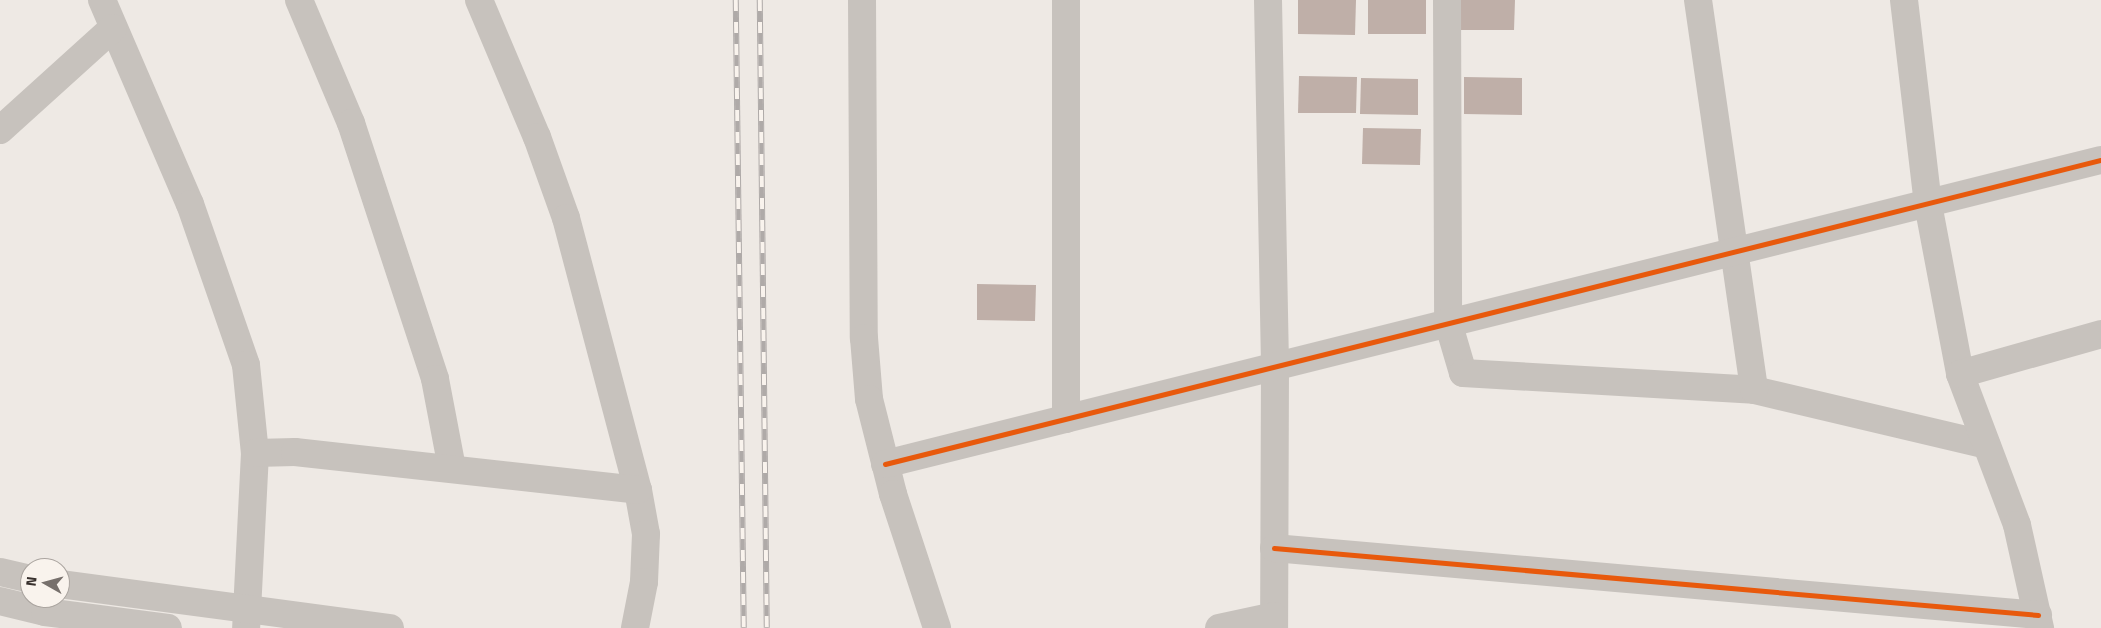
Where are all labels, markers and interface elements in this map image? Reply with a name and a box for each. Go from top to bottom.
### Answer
north arrow [20,558,70,608]
text: N [20,575,42,587]

